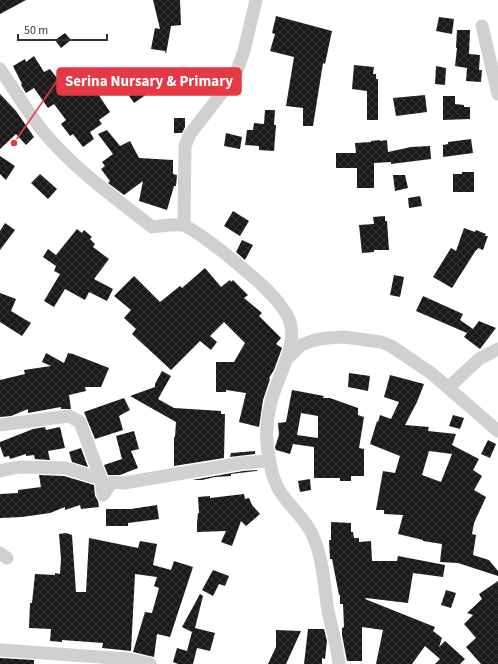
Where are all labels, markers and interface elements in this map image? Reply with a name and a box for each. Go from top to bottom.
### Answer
scale bar [18,16,107,42]
text: 50 m [24,22,48,39]
callout: Serina Nursary & Primary [57,68,241,95]
text: Serina Nursary & Primary [65,71,233,92]

